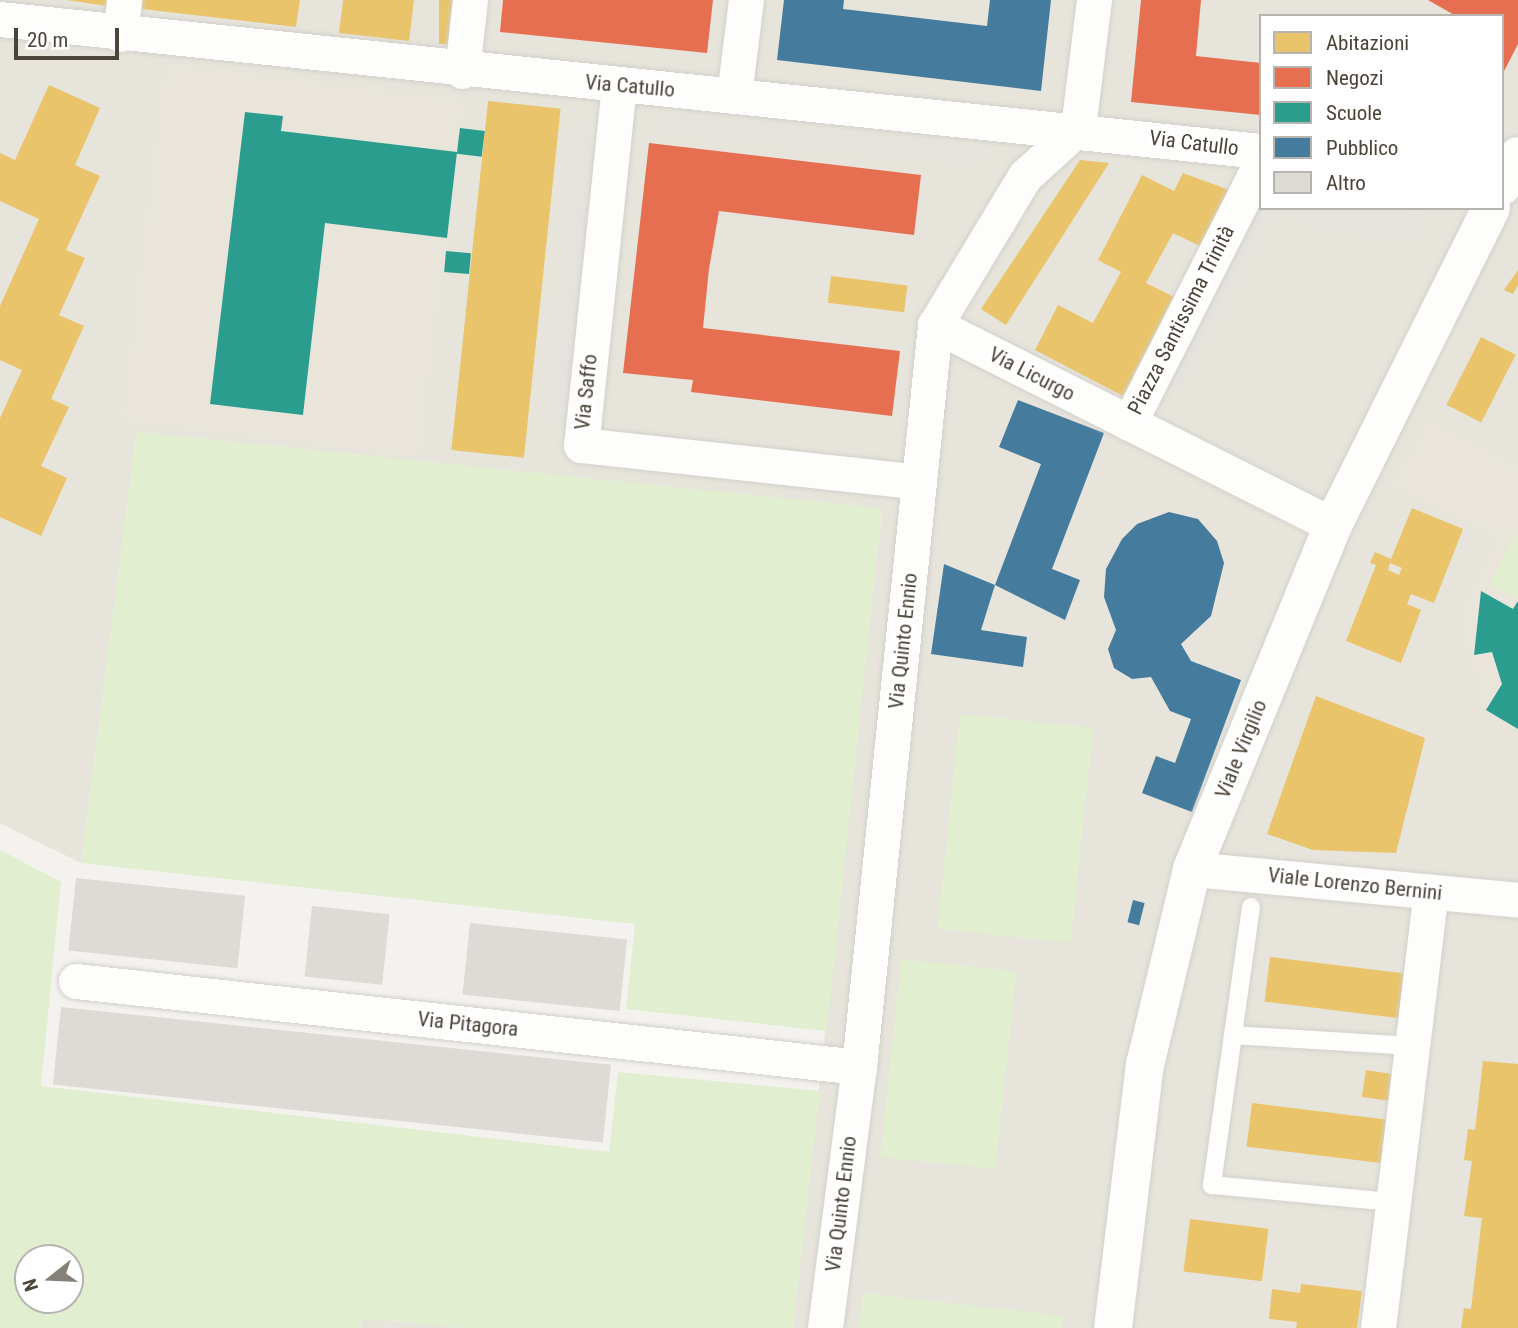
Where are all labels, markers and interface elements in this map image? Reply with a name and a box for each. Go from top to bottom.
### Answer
scale bar [18,14,122,58]
legend [1259,14,1504,210]
text: 20 m [27,28,68,52]
text: Abitazioni [1326,31,1409,55]
text: Negozi [1326,66,1384,90]
street label: Via Catullo [584,70,676,102]
text: Scuole [1326,101,1382,125]
street label: Via Catullo [1148,125,1240,161]
text: Pubblico [1326,136,1398,160]
text: Altro [1326,171,1366,195]
street label: Piazza Santissima Trinità [1122,221,1240,419]
street label: Via Licurgo [985,342,1079,406]
street label: Via Saffo [569,353,603,431]
street label: Via Quinto Ennio [883,572,923,710]
street label: Viale Virgilio [1210,696,1272,802]
street label: Viale Lorenzo Bernini [1267,862,1443,906]
street label: Via Pitagora [416,1006,520,1042]
street label: Via Quinto Ennio [820,1135,862,1273]
north arrow [14,1244,84,1314]
text: N [18,1276,43,1294]

